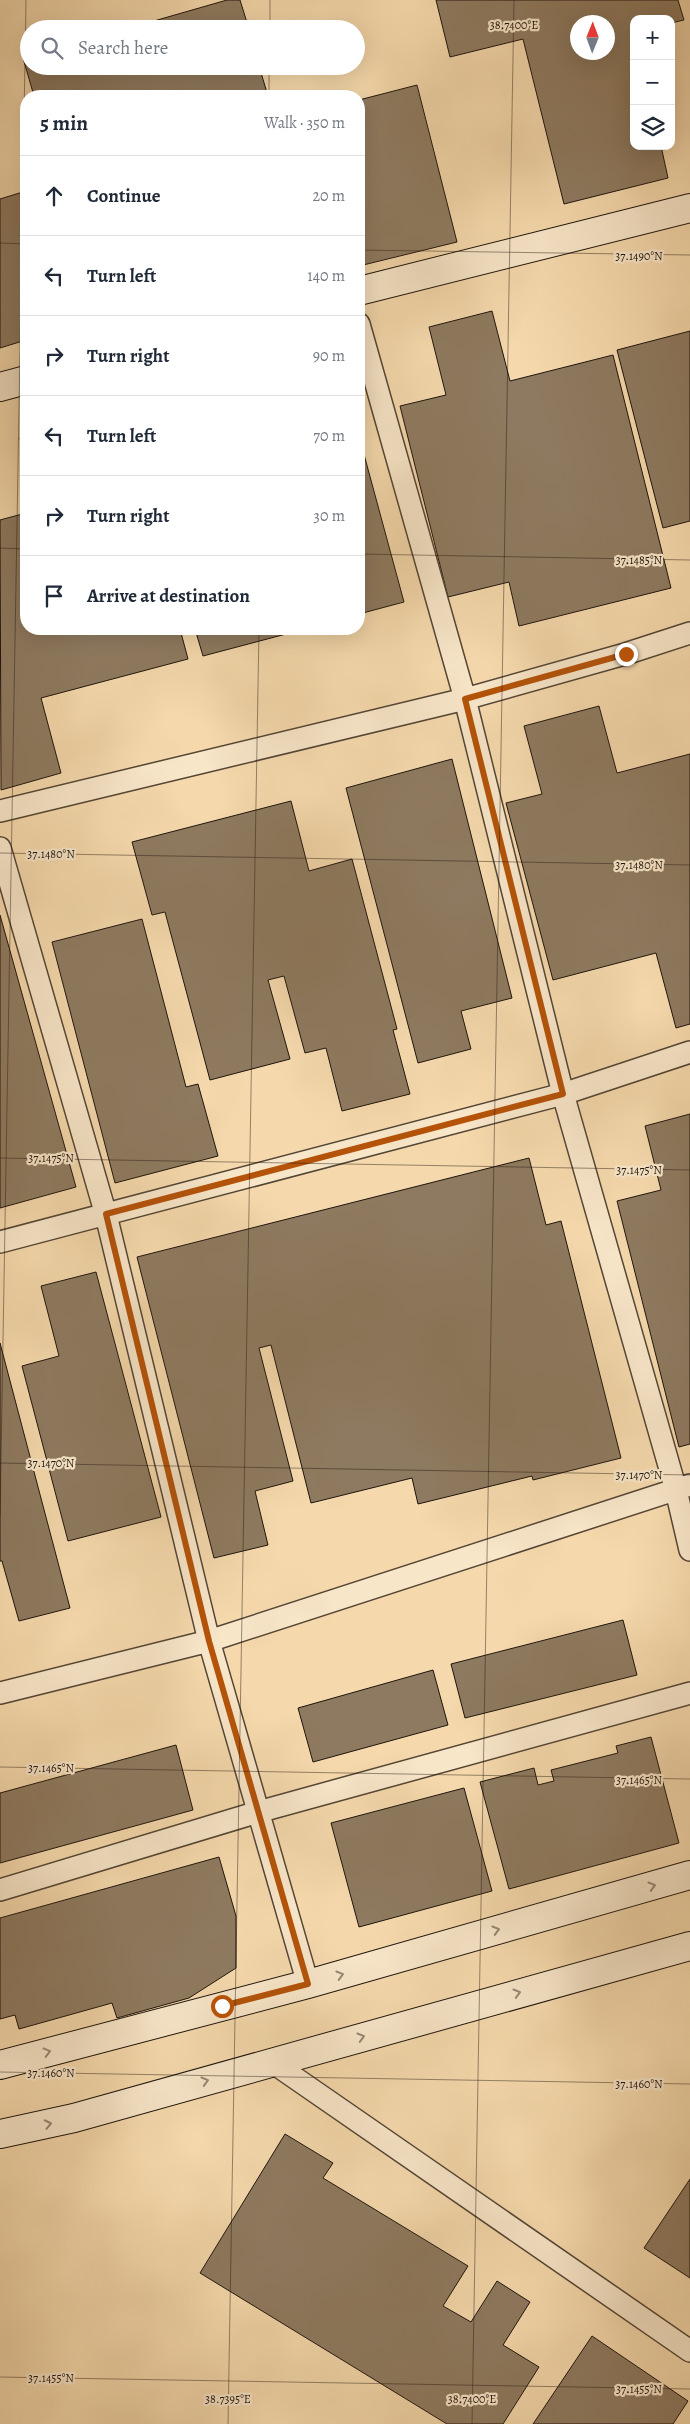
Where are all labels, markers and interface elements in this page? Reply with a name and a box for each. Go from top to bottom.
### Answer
north arrow [570,15,615,60]
map controls [630,15,675,150]
button: + [630,15,675,60]
text: 38.7400°E [490,17,538,33]
search box [20,20,365,75]
icon: search [38,34,66,62]
text: Search here [78,35,168,61]
button: − [630,60,675,105]
button: layers [630,105,675,150]
text: 5 min [40,109,88,137]
text: Walk · 350 m [264,112,345,134]
icon: ahead [40,182,68,210]
text: Continue [87,183,161,209]
text: 20 m [312,185,345,207]
text: 37.1490°N [615,248,663,264]
icon: left [40,262,68,290]
text: Turn left [87,263,156,289]
text: 140 m [307,265,345,287]
icon: right [40,342,68,370]
text: Turn right [87,343,169,369]
text: 90 m [313,345,345,367]
icon: left [40,422,68,450]
text: Turn left [87,423,156,449]
text: 70 m [313,425,345,447]
icon: right [40,502,68,530]
text: Turn right [87,503,169,529]
text: 30 m [313,505,345,527]
text: 37.1485°N [616,552,663,568]
icon: arrive [40,582,68,610]
text: Arrive at destination [87,583,250,609]
route end [615,643,638,666]
text: 37.1480°N [27,846,75,862]
text: 37.1480°N [615,857,663,873]
text: 37.1475°N [28,1150,74,1166]
text: 37.1475°N [616,1162,662,1178]
text: 37.1470°N [28,1455,75,1471]
text: 37.1470°N [616,1467,663,1483]
text: 37.1465°N [28,1760,74,1776]
text: 37.1465°N [616,1772,662,1788]
one-way arrow [648,1881,656,1891]
one-way arrow [491,1926,499,1936]
one-way arrow [335,1970,343,1980]
one-way arrow [513,1988,522,1999]
route start [211,1995,234,2018]
one-way arrow [356,2033,365,2043]
one-way arrow [43,2047,52,2058]
text: 37.1460°N [27,2065,75,2081]
text: 37.1460°N [615,2076,663,2092]
one-way arrow [200,2077,208,2087]
one-way arrow [43,2119,52,2129]
text: 37.1455°N [28,2370,74,2386]
text: 37.1455°N [616,2381,662,2397]
text: 38.7395°E [205,2391,251,2407]
text: 38.7400°E [448,2391,496,2407]

